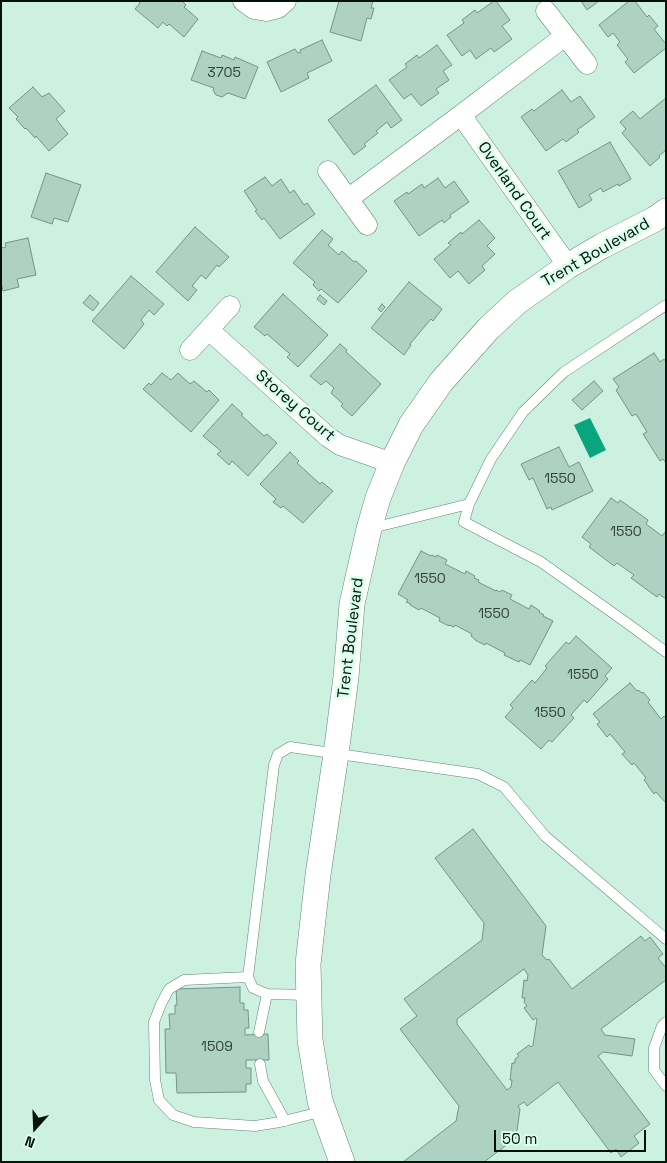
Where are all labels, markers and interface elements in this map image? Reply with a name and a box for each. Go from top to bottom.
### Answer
house number: 3705 [207,65,241,81]
street label: Overland Court [473,138,555,244]
street label: Trent Boulevard [539,214,653,292]
street label: Storey Court [251,366,339,446]
house number: 1550 [544,471,576,487]
house number: 1550 [610,524,642,540]
house number: 1550 [414,571,446,587]
street label: Trent Boulevard [334,577,368,699]
house number: 1550 [478,606,510,622]
house number: 1550 [567,667,599,683]
house number: 1550 [534,705,566,721]
house number: 1509 [201,1039,233,1055]
north arrow [10,1103,60,1153]
scale bar [497,1120,650,1152]
text: 50 m [502,1129,537,1148]
text: N [22,1132,37,1152]

